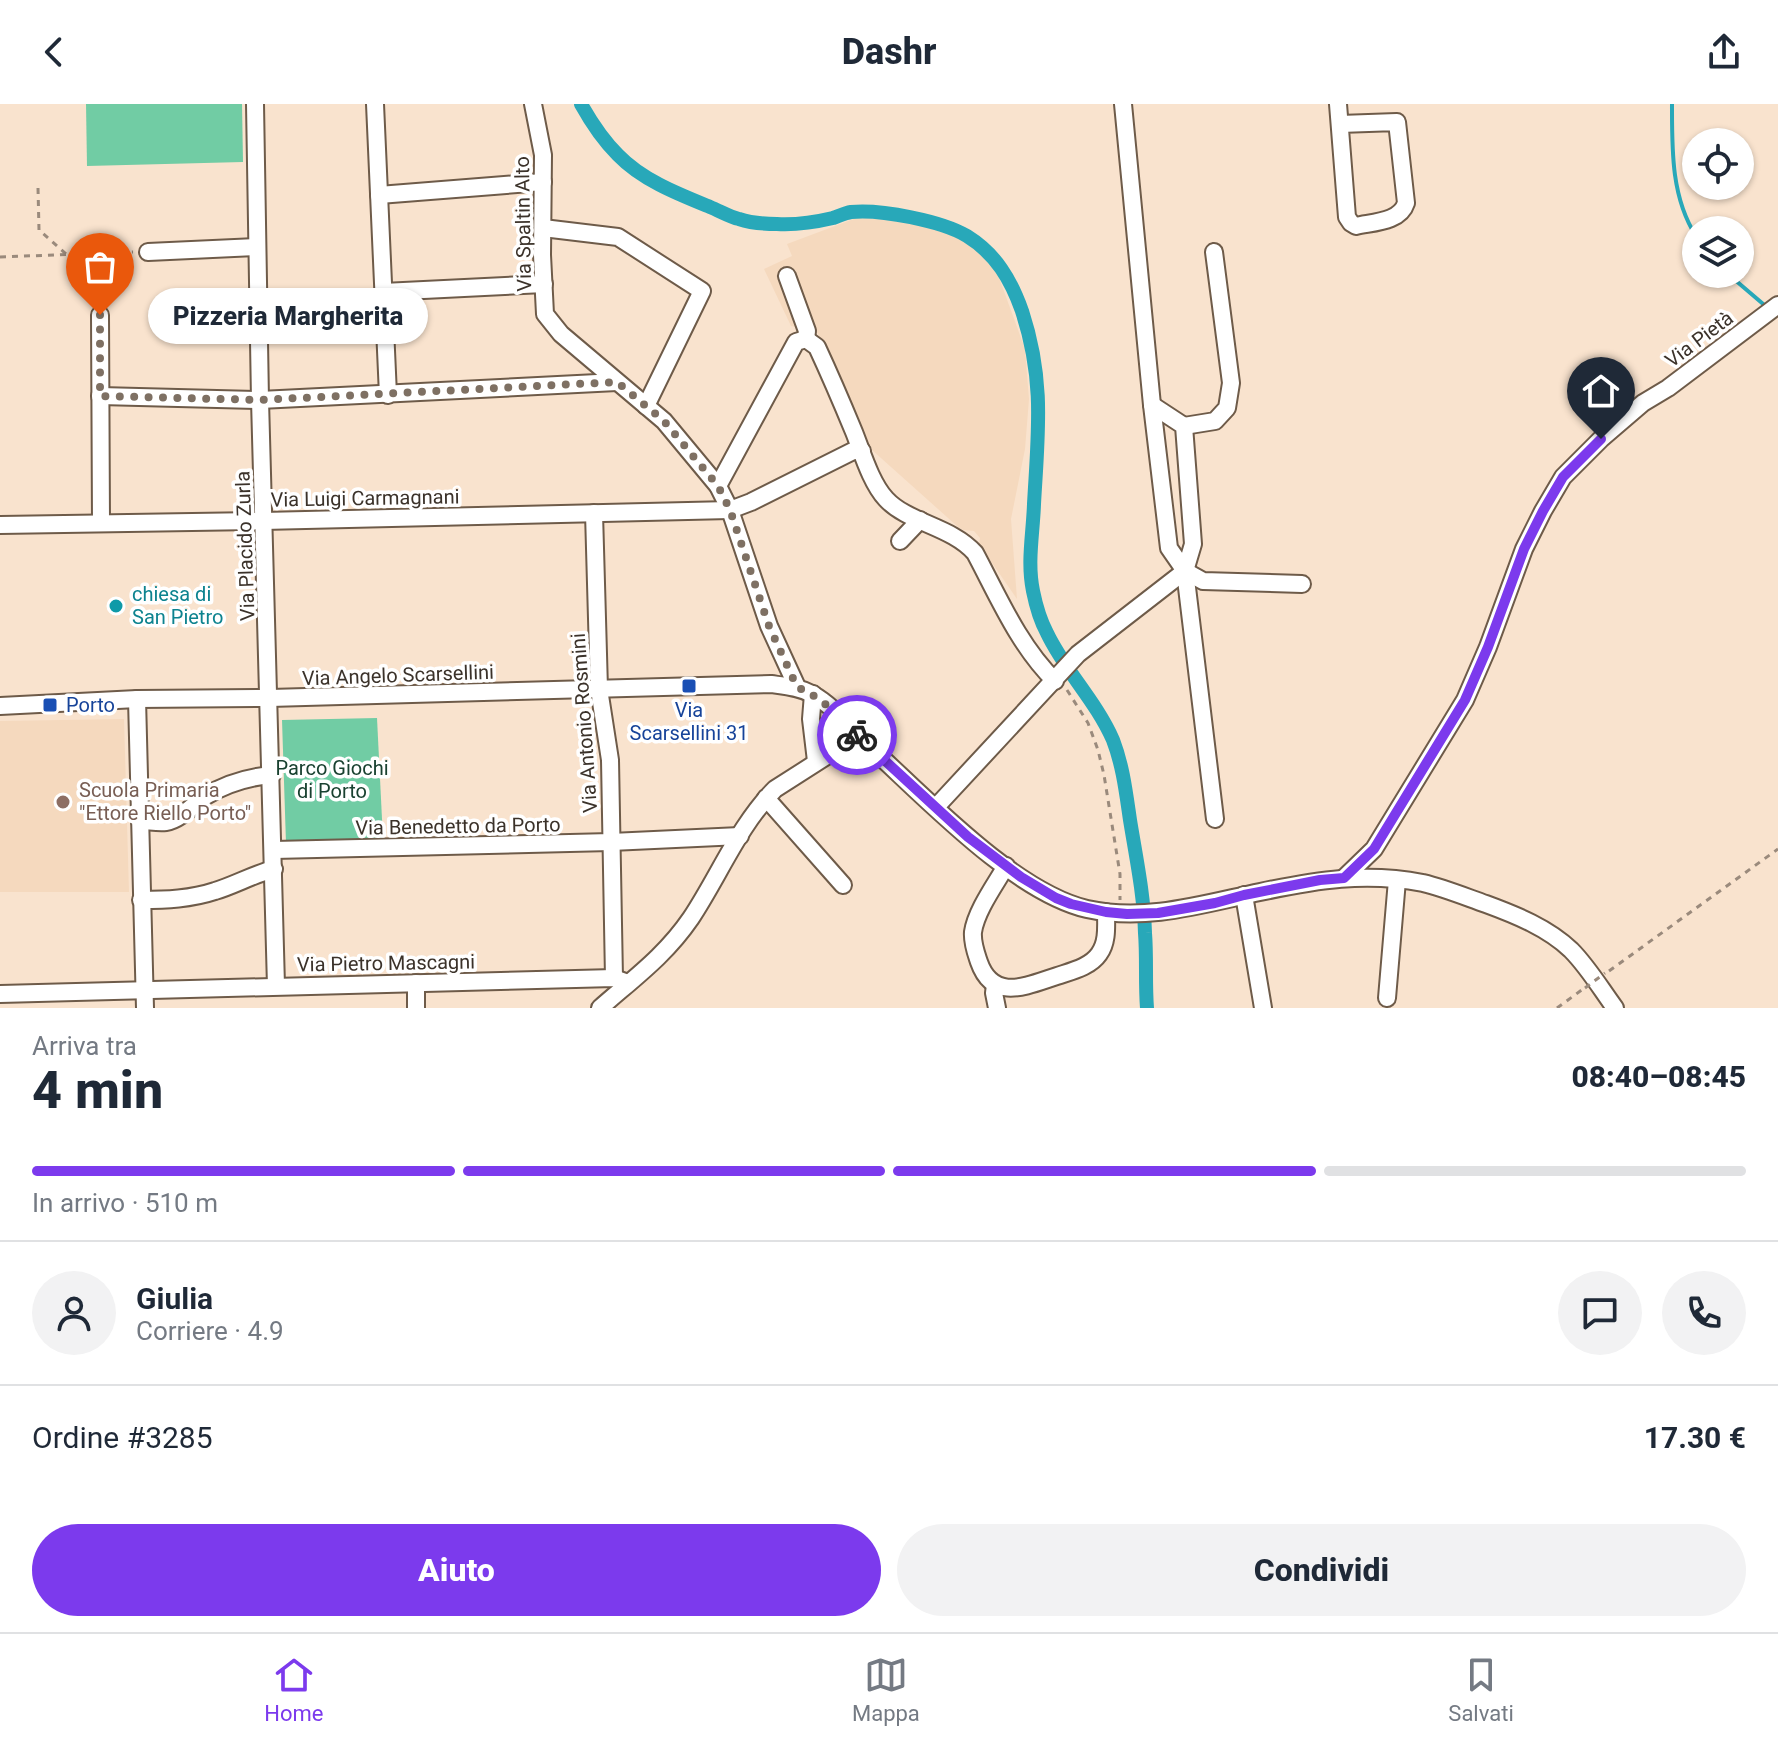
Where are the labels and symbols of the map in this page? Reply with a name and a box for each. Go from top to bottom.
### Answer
street label: Via Spaltin Alto [510,156,536,292]
pin [66,233,134,315]
callout: Pizzeria Margherita [148,287,428,343]
street label: Via Pietà [1660,306,1738,372]
pin [1567,357,1635,439]
street label: Via Placido Zurla [230,471,260,621]
street label: Via Luigi Carmagnani [270,484,460,512]
place label: chiesa di San Pietro [132,582,223,629]
marker: chiesa di San Pietro [107,597,125,615]
street label: Via Antonio Rosmini [566,632,602,814]
street label: Via Angelo Scarsellini [302,660,494,690]
marker: Via Scarsellini 31 [680,677,698,695]
place label: Porto [66,693,115,717]
courier [817,695,897,775]
marker: Porto [41,696,59,714]
place label: Via Scarsellini 31 [630,698,748,745]
park label: Parco Giochi di Porto [275,756,389,803]
place label: Scuola Primaria "Ettore Riello Porto" [79,778,251,825]
marker: Scuola Primaria "Ettore Riello Porto" [54,793,72,811]
street label: Via Benedetto da Porto [355,812,561,840]
street label: Via Pietro Mascagni [297,949,475,977]

